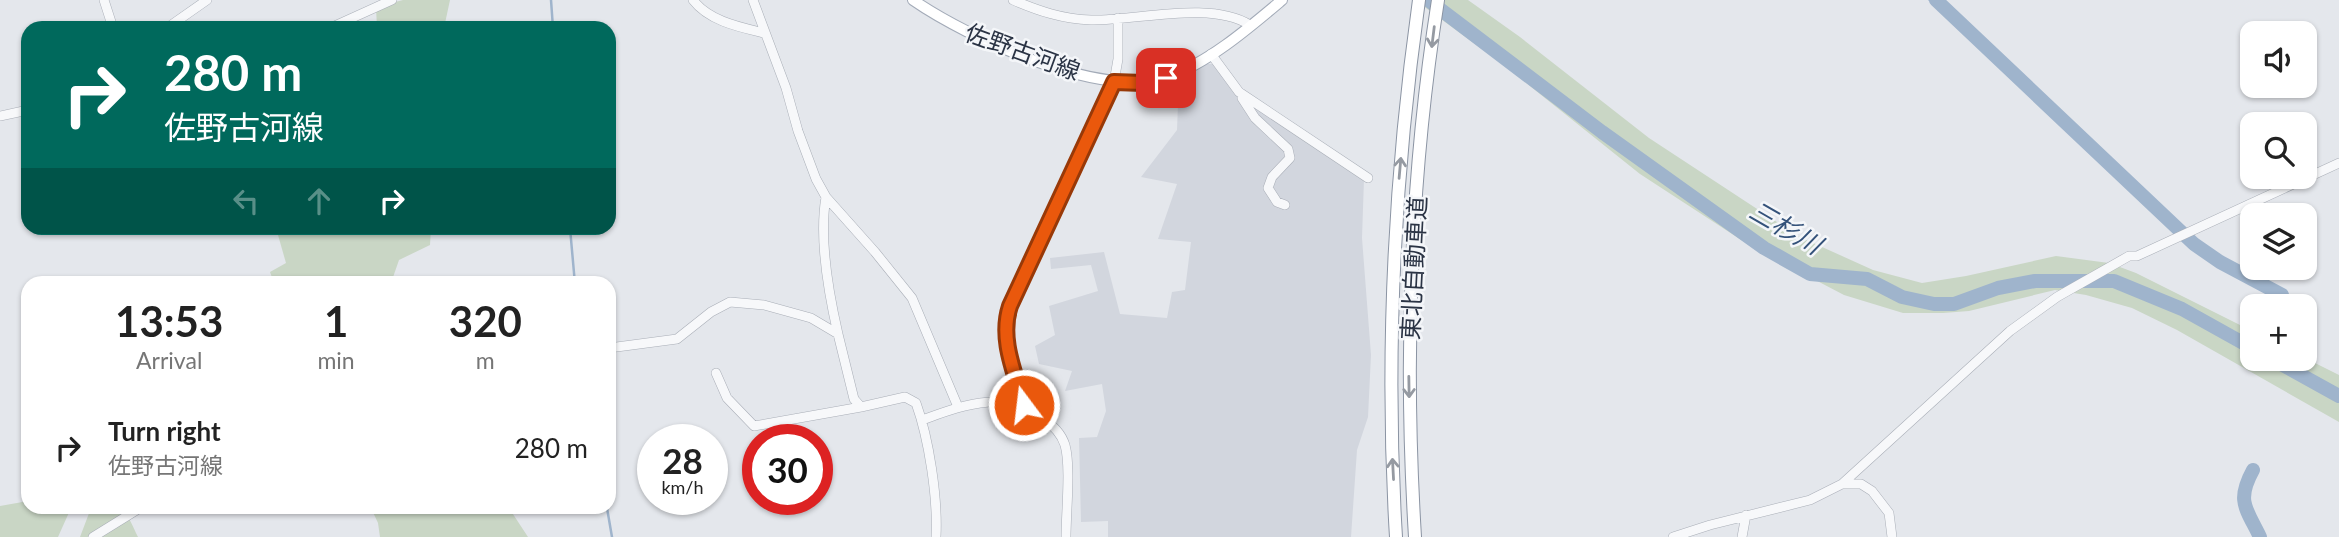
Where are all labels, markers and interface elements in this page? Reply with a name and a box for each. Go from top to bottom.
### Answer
street label: 佐野古河線 [962,17,1084,85]
map controls [2240,21,2317,371]
button: sound [2240,21,2317,98]
one-way arrow [1426,26,1439,48]
text: 280 m [164,43,302,101]
pin [1136,48,1196,108]
icon: right [49,49,140,140]
icon: arrive [1147,59,1185,97]
text: 佐野古河線 [164,107,324,146]
button: search [2240,112,2317,189]
one-way arrow [1394,157,1407,180]
icon: left [227,182,265,220]
icon: ahead [300,182,338,220]
icon: right [373,182,411,220]
water label: 三杉川 [1744,194,1830,262]
street label: 東北自動車道 [1395,195,1431,341]
button: layers [2240,203,2317,280]
button: + [2240,294,2317,371]
text: 13:53 [115,296,223,346]
text: 1 [324,296,348,346]
text: 320 [449,296,522,346]
text: Arrival [136,346,202,374]
text: min [317,346,355,374]
text: m [476,346,495,374]
position arrow [987,368,1061,442]
one-way arrow [1403,375,1416,398]
text: Turn right [108,415,221,447]
speed limit sign: 30 [742,424,833,515]
icon: right [49,429,87,467]
text: 280 m [515,432,588,464]
text: 28 [662,439,703,481]
text: 佐野古河線 [108,451,223,479]
one-way arrow [1386,458,1399,481]
text: km/h [661,476,704,498]

